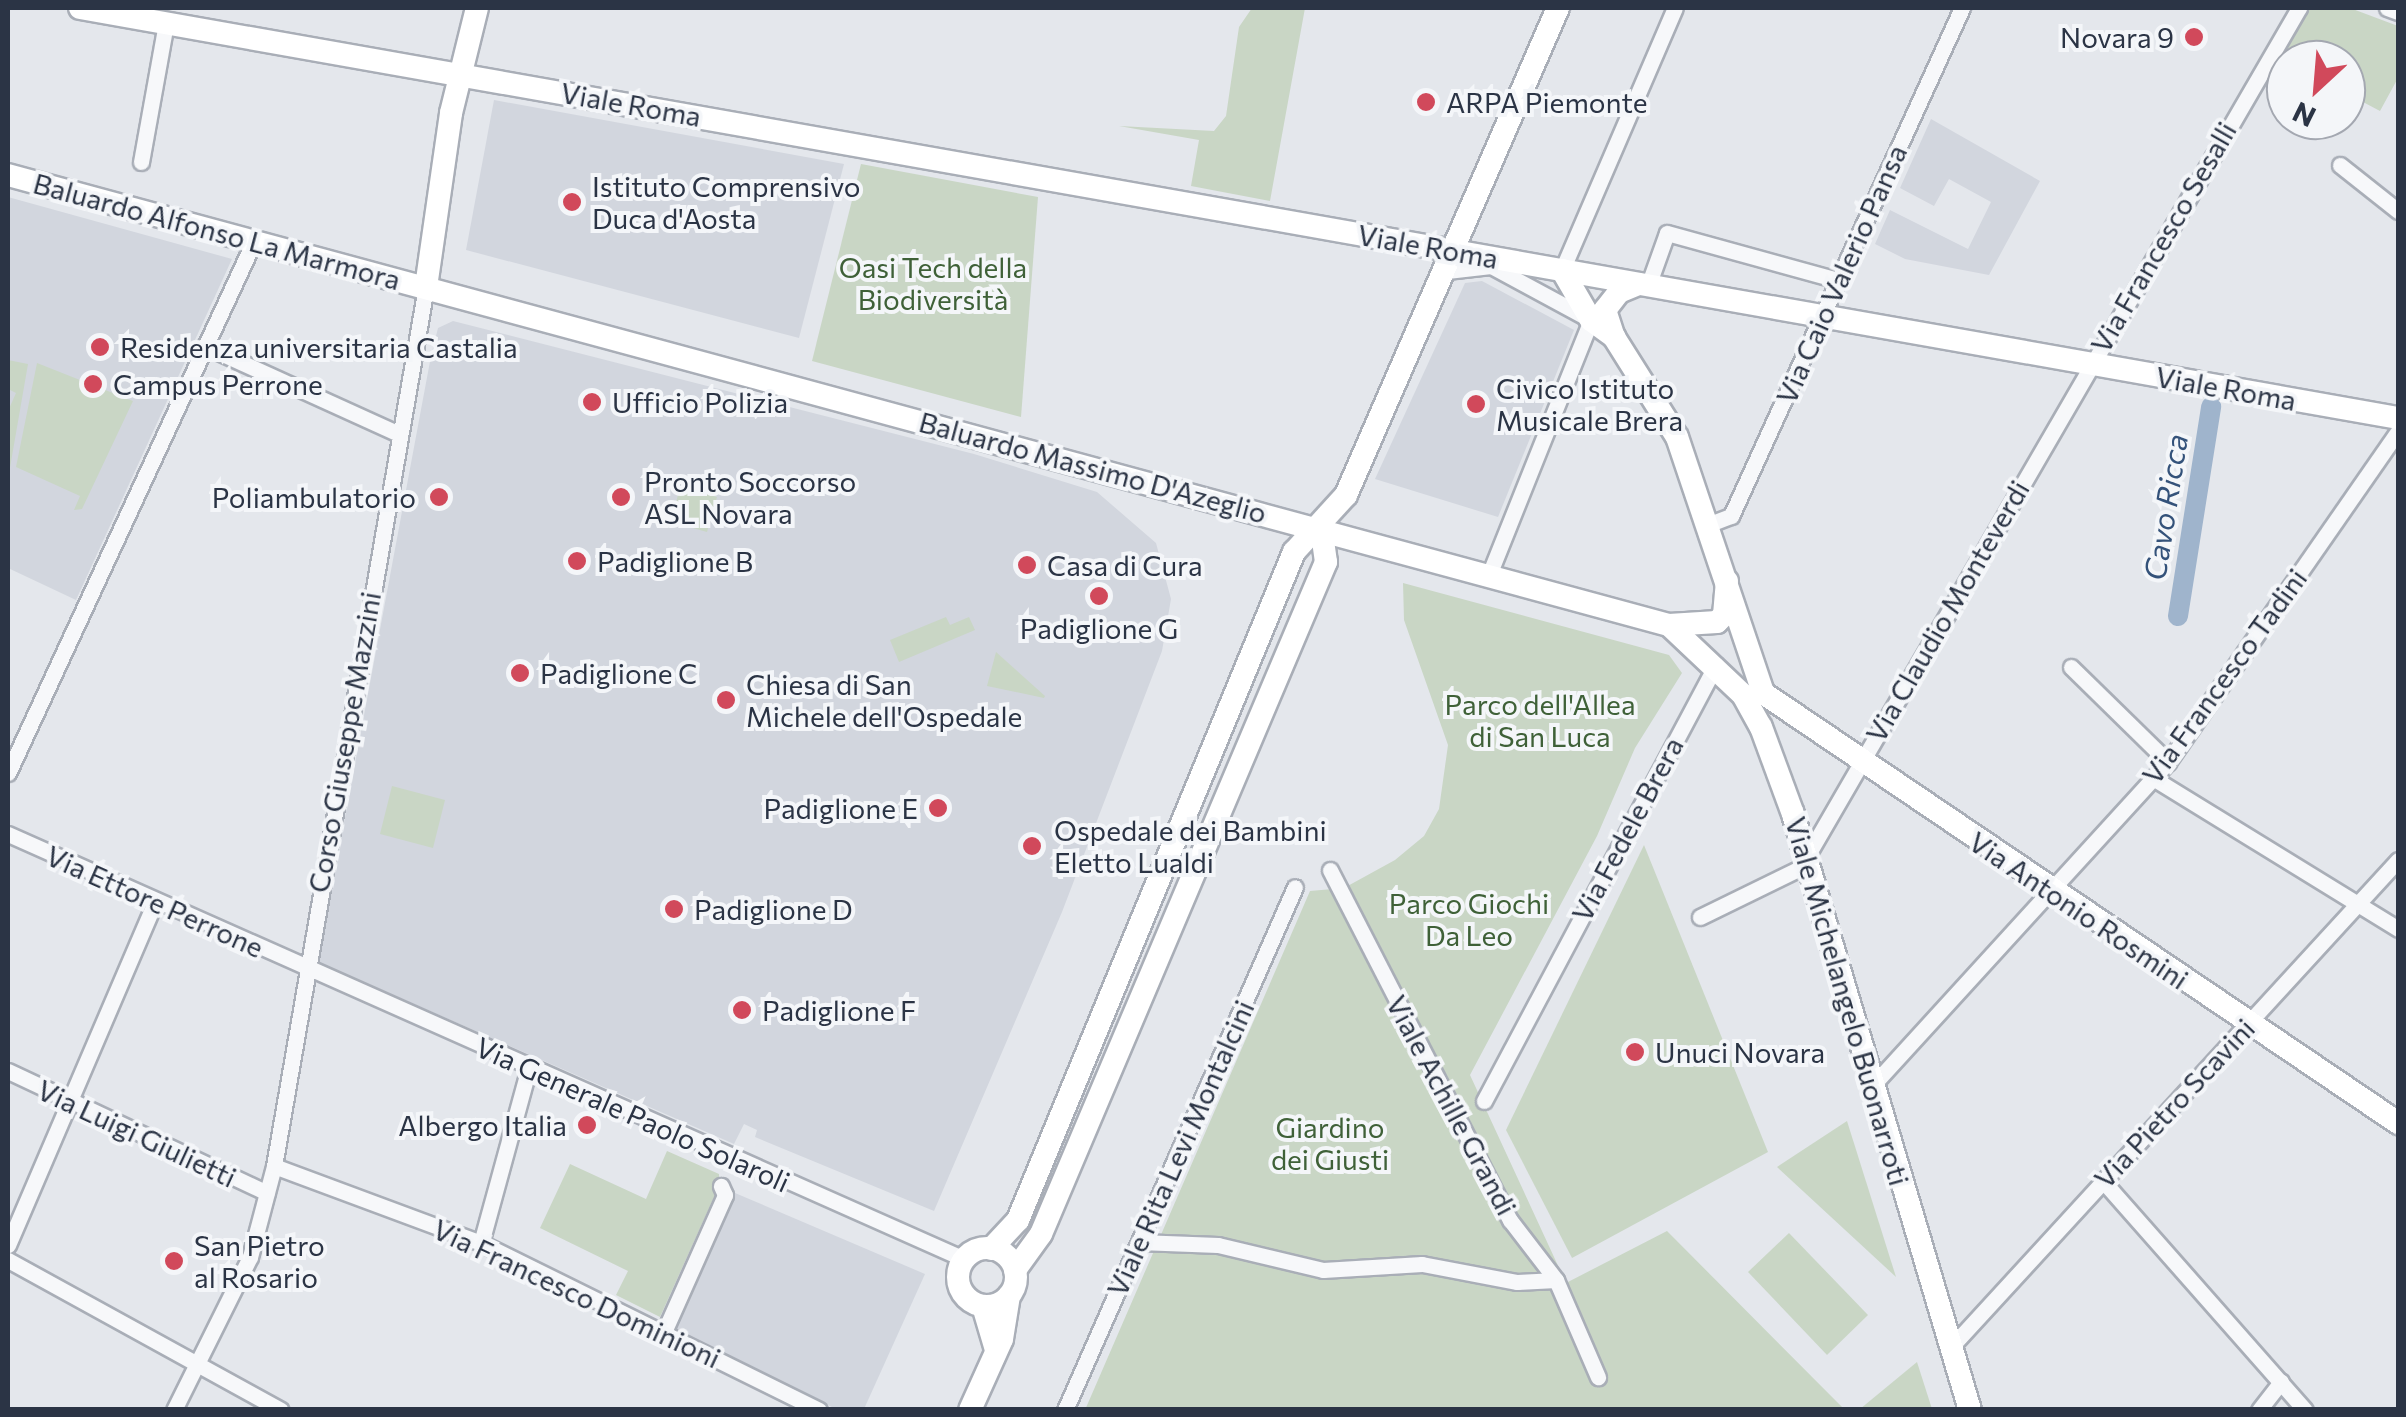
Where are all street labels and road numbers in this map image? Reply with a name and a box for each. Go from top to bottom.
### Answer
street label: Viale Roma [558,75,704,133]
street label: Via Francesco Sesalli [2083,116,2243,358]
street label: Via Caio Valerio Pansa [1769,139,1913,409]
street label: Baluardo Alfonso La Marmora [30,166,404,296]
street label: Viale Roma [1355,217,1501,275]
street label: Viale Roma [2153,359,2299,417]
street label: Baluardo Massimo D'Azeglio [916,404,1270,530]
street label: Via Claudio Monteverdi [1858,474,2036,748]
street label: Via Francesco Tadini [2135,562,2313,790]
street label: Corso Giuseppe Mazzini [301,589,387,895]
street label: Via Fedele Brera [1564,731,1690,927]
street label: Viale Michelangelo Buonarroti [1779,813,1917,1189]
street label: Via Antonio Rosmini [1963,824,2195,996]
street label: Via Ettore Perrone [41,838,269,964]
street label: Viale Achille Grandi [1380,989,1524,1221]
street label: Viale Rita Levi Montalcini [1100,995,1260,1301]
street label: Via Pietro Scavini [2087,1011,2261,1195]
street label: Via Generale Paolo Solaroli [471,1029,795,1199]
street label: Via Luigi Giulietti [32,1072,242,1194]
street label: Via Francesco Dominioni [428,1212,726,1374]

